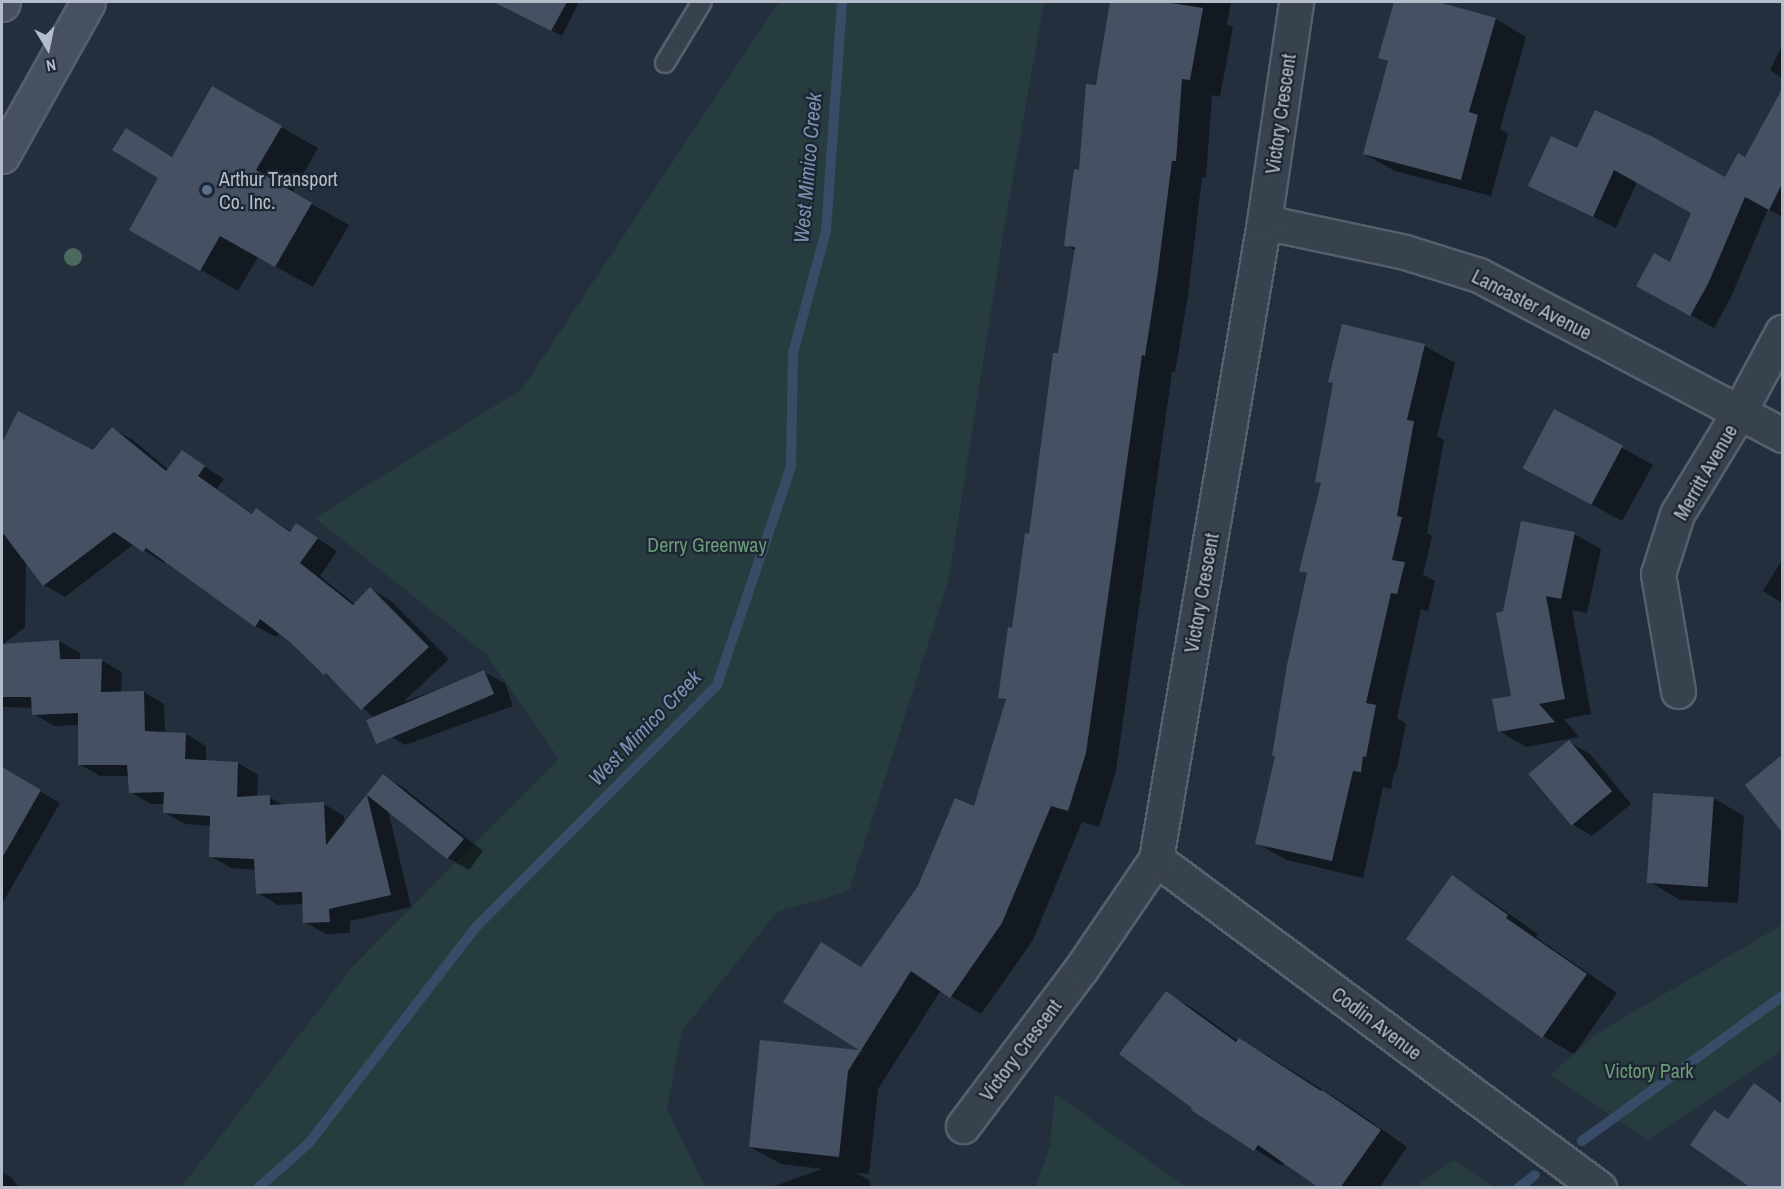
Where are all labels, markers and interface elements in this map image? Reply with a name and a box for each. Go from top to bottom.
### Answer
north arrow [18,18,78,78]
street label: Victory Crescent [1260,52,1300,176]
text: N [45,54,58,77]
water label: West Mimico Creek [789,92,827,244]
place label: Arthur Transport Co. Inc. [219,166,338,213]
marker: Arthur Transport Co. Inc. [200,183,214,197]
street label: Lancaster Avenue [1468,263,1596,345]
street label: Merritt Avenue [1668,420,1742,524]
street label: Victory Crescent [1179,531,1223,655]
park label: Derry Greenway [647,532,767,556]
water label: West Mimico Creek [584,665,706,791]
street label: Codlin Avenue [1327,981,1427,1065]
street label: Victory Crescent [974,994,1066,1106]
park label: Victory Park [1604,1058,1694,1082]

